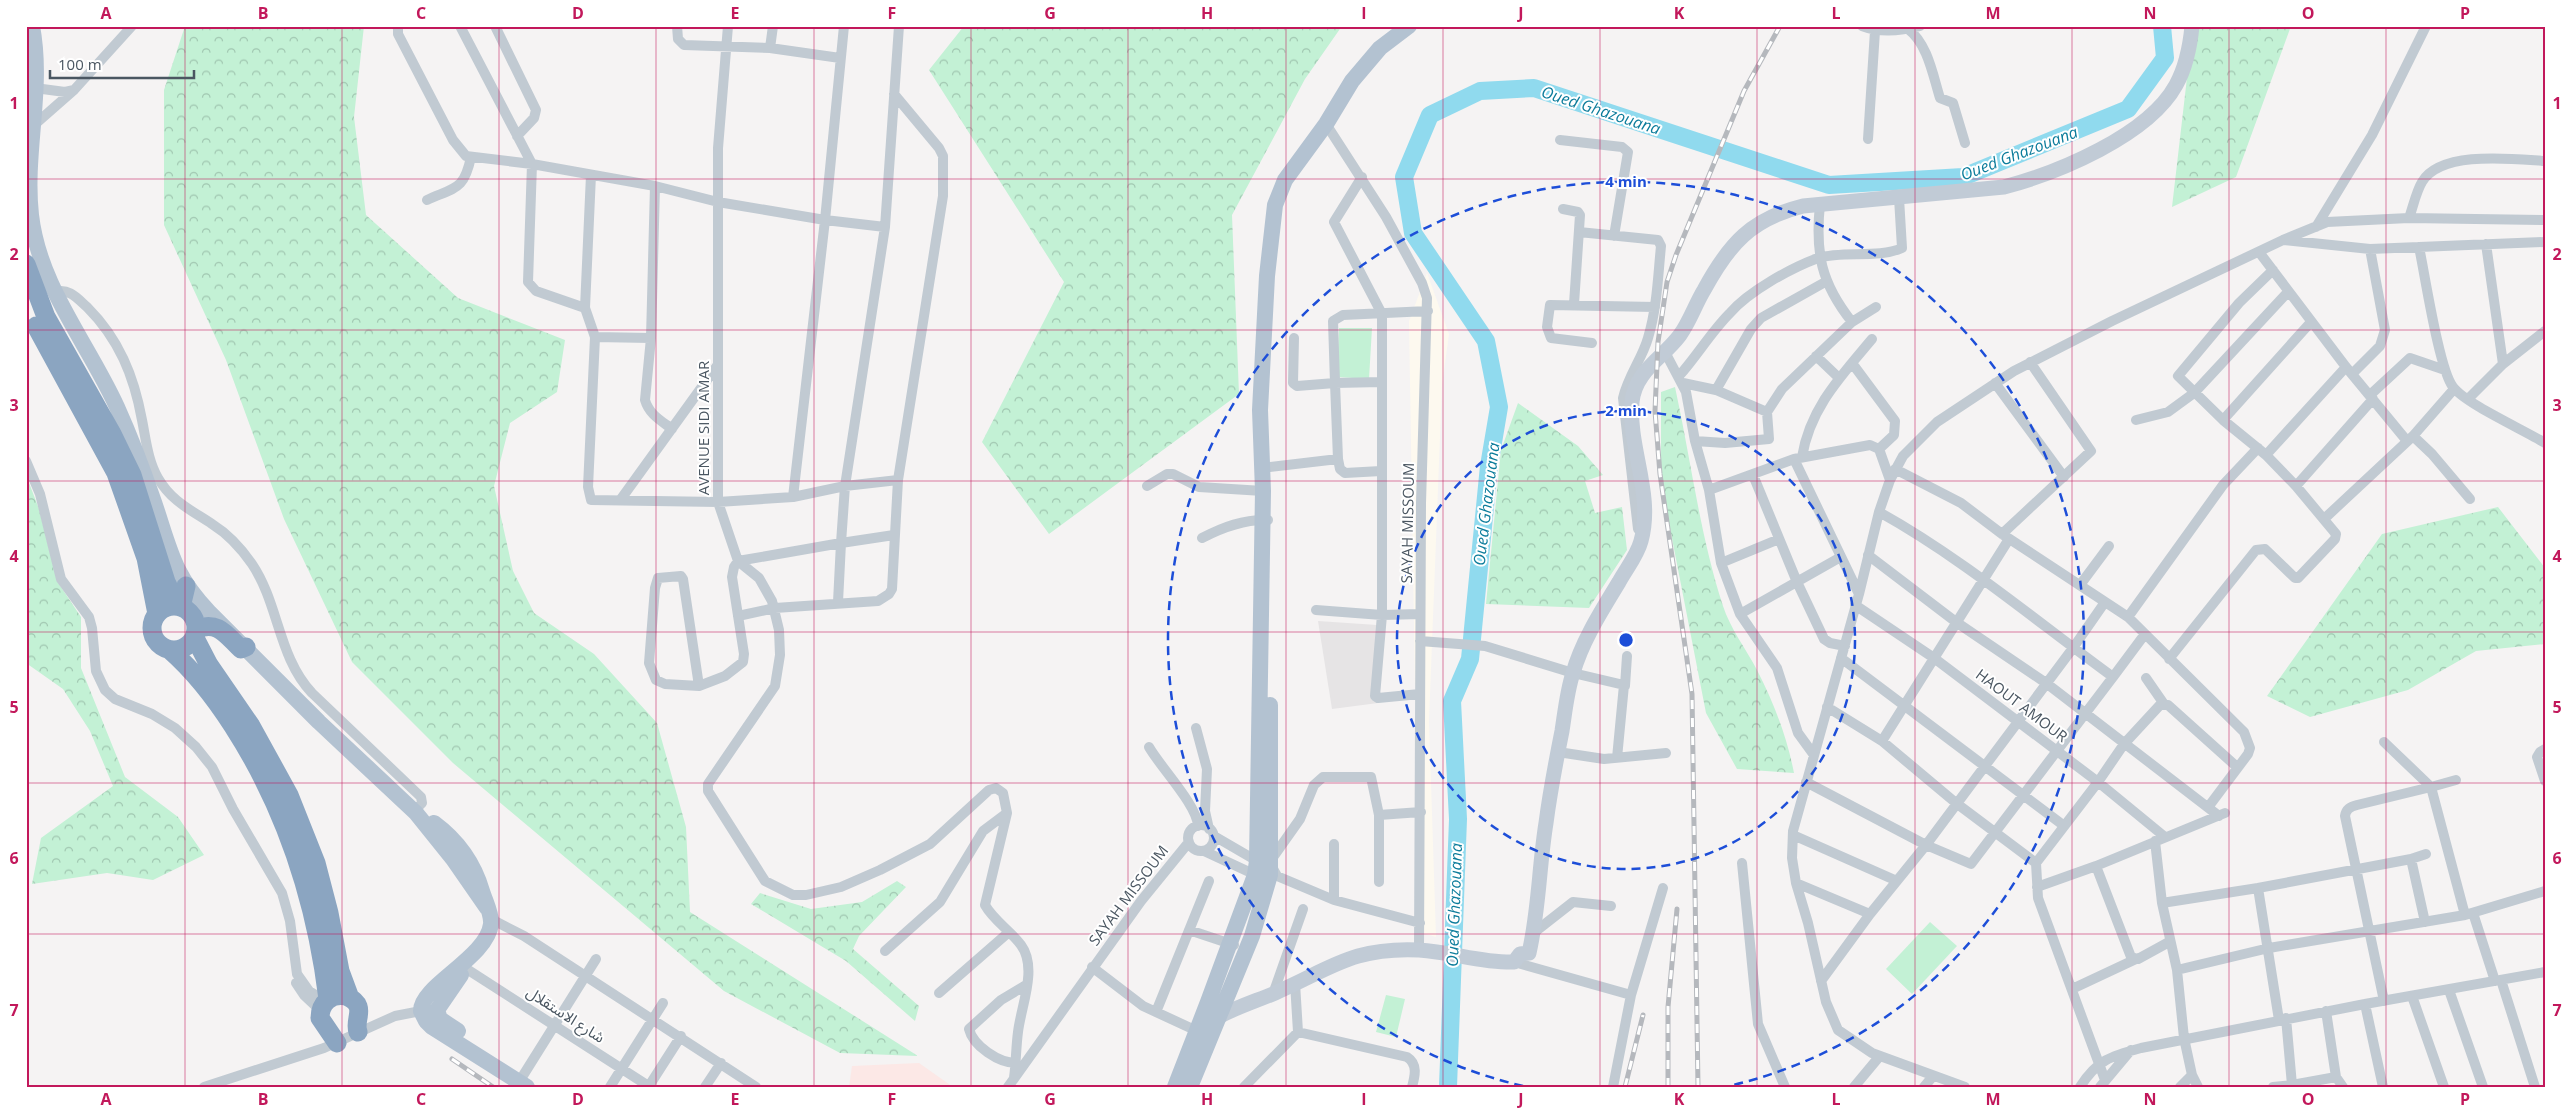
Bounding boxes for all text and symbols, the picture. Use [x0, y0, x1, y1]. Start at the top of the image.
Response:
text: A [100, 2, 112, 24]
text: B [258, 2, 268, 24]
text: C [416, 2, 426, 24]
text: D [572, 2, 584, 24]
text: E [731, 2, 740, 24]
text: F [888, 2, 896, 24]
text: G [1044, 2, 1056, 24]
text: H [1201, 2, 1213, 24]
text: I [1361, 2, 1367, 24]
text: J [1516, 2, 1524, 24]
text: K [1674, 2, 1685, 24]
text: L [1831, 2, 1841, 24]
text: M [1985, 2, 2001, 24]
text: N [2143, 2, 2157, 24]
text: O [2302, 2, 2314, 24]
text: P [2460, 2, 2470, 24]
scale bar [50, 48, 194, 80]
text: 100 m [58, 54, 102, 74]
water label: Oued Ghazouana [1539, 80, 1663, 140]
text: 1 [9, 92, 19, 114]
text: 1 [2552, 92, 2562, 114]
water label: Oued Ghazouana [1957, 121, 2081, 185]
text: 4 min [1605, 171, 1647, 191]
text: 2 [9, 243, 19, 265]
text: 2 [2552, 243, 2562, 265]
street label: AVENUE SIDI AMAR [693, 360, 713, 495]
text: 3 [9, 394, 19, 416]
text: 3 [2552, 394, 2562, 416]
text: 2 min [1605, 400, 1647, 420]
water label: Oued Ghazouana [1468, 441, 1504, 567]
street label: SAYAH MISSOUM [1396, 462, 1418, 584]
text: 4 [9, 545, 19, 567]
text: 4 [2552, 545, 2562, 567]
centre of rings [1617, 631, 1635, 649]
street label: HAOUT AMOUR [1972, 664, 2073, 747]
text: 5 [9, 696, 19, 718]
text: 5 [2552, 696, 2562, 718]
street label: SAYAH MISSOUM [1084, 841, 1172, 949]
water label: Oued Ghazouana [1441, 843, 1467, 967]
text: 6 [9, 847, 19, 869]
text: 6 [2552, 847, 2562, 869]
street label: شارع الاستقلال [521, 981, 609, 1049]
text: 7 [9, 999, 19, 1021]
text: 7 [2552, 999, 2562, 1021]
text: A [100, 1088, 112, 1110]
text: B [258, 1088, 268, 1110]
text: C [416, 1088, 426, 1110]
text: D [572, 1088, 584, 1110]
text: E [731, 1088, 740, 1110]
text: F [888, 1088, 896, 1110]
text: G [1044, 1088, 1056, 1110]
text: H [1201, 1088, 1213, 1110]
text: I [1361, 1088, 1367, 1110]
text: J [1516, 1088, 1524, 1110]
text: K [1674, 1088, 1685, 1110]
text: L [1831, 1088, 1841, 1110]
text: M [1985, 1088, 2001, 1110]
text: N [2143, 1088, 2157, 1110]
text: O [2302, 1088, 2314, 1110]
text: P [2460, 1088, 2470, 1110]

